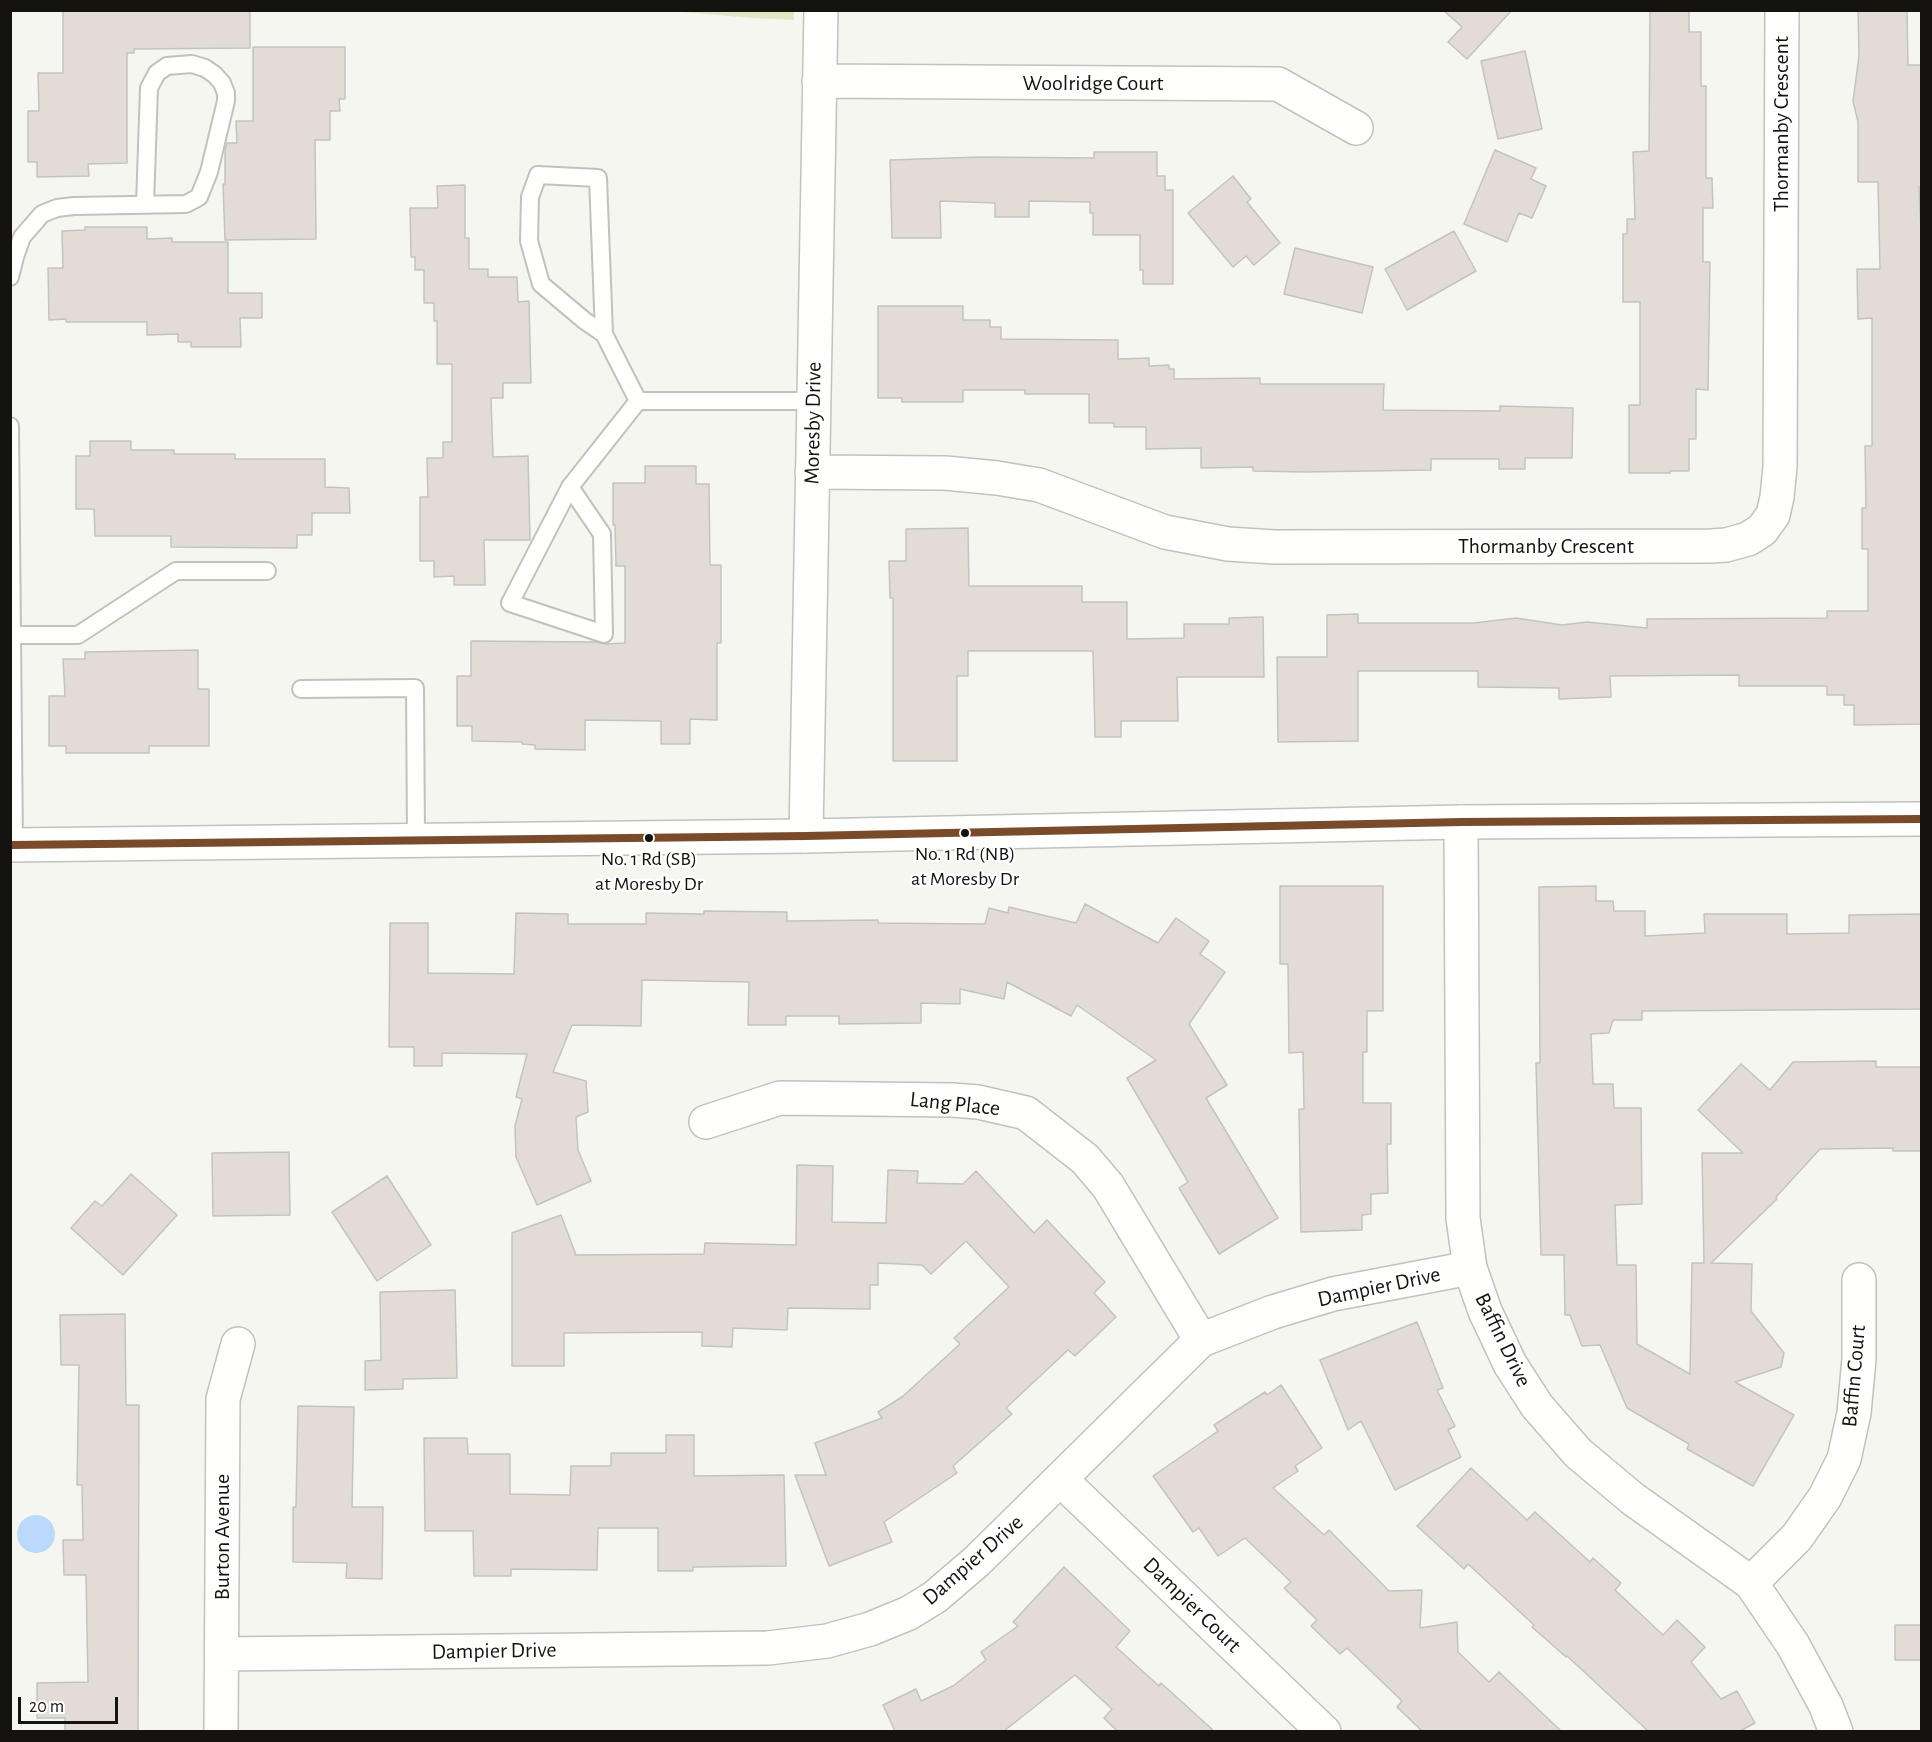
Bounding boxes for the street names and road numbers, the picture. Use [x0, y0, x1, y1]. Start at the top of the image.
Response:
street label: Thormanby Crescent [1768, 36, 1794, 212]
street label: Woolridge Court [1023, 70, 1163, 96]
street label: Moresby Drive [799, 361, 827, 485]
street label: Thormanby Crescent [1458, 533, 1634, 559]
street label: Lang Place [909, 1086, 1001, 1122]
street label: Dampier Drive [1315, 1261, 1443, 1313]
street label: Baffin Drive [1469, 1289, 1537, 1391]
street label: Baffin Court [1836, 1324, 1872, 1428]
street label: Burton Avenue [209, 1474, 235, 1600]
street label: Dampier Drive [917, 1509, 1029, 1611]
street label: Dampier Court [1137, 1552, 1247, 1658]
street label: Dampier Drive [431, 1637, 557, 1665]

